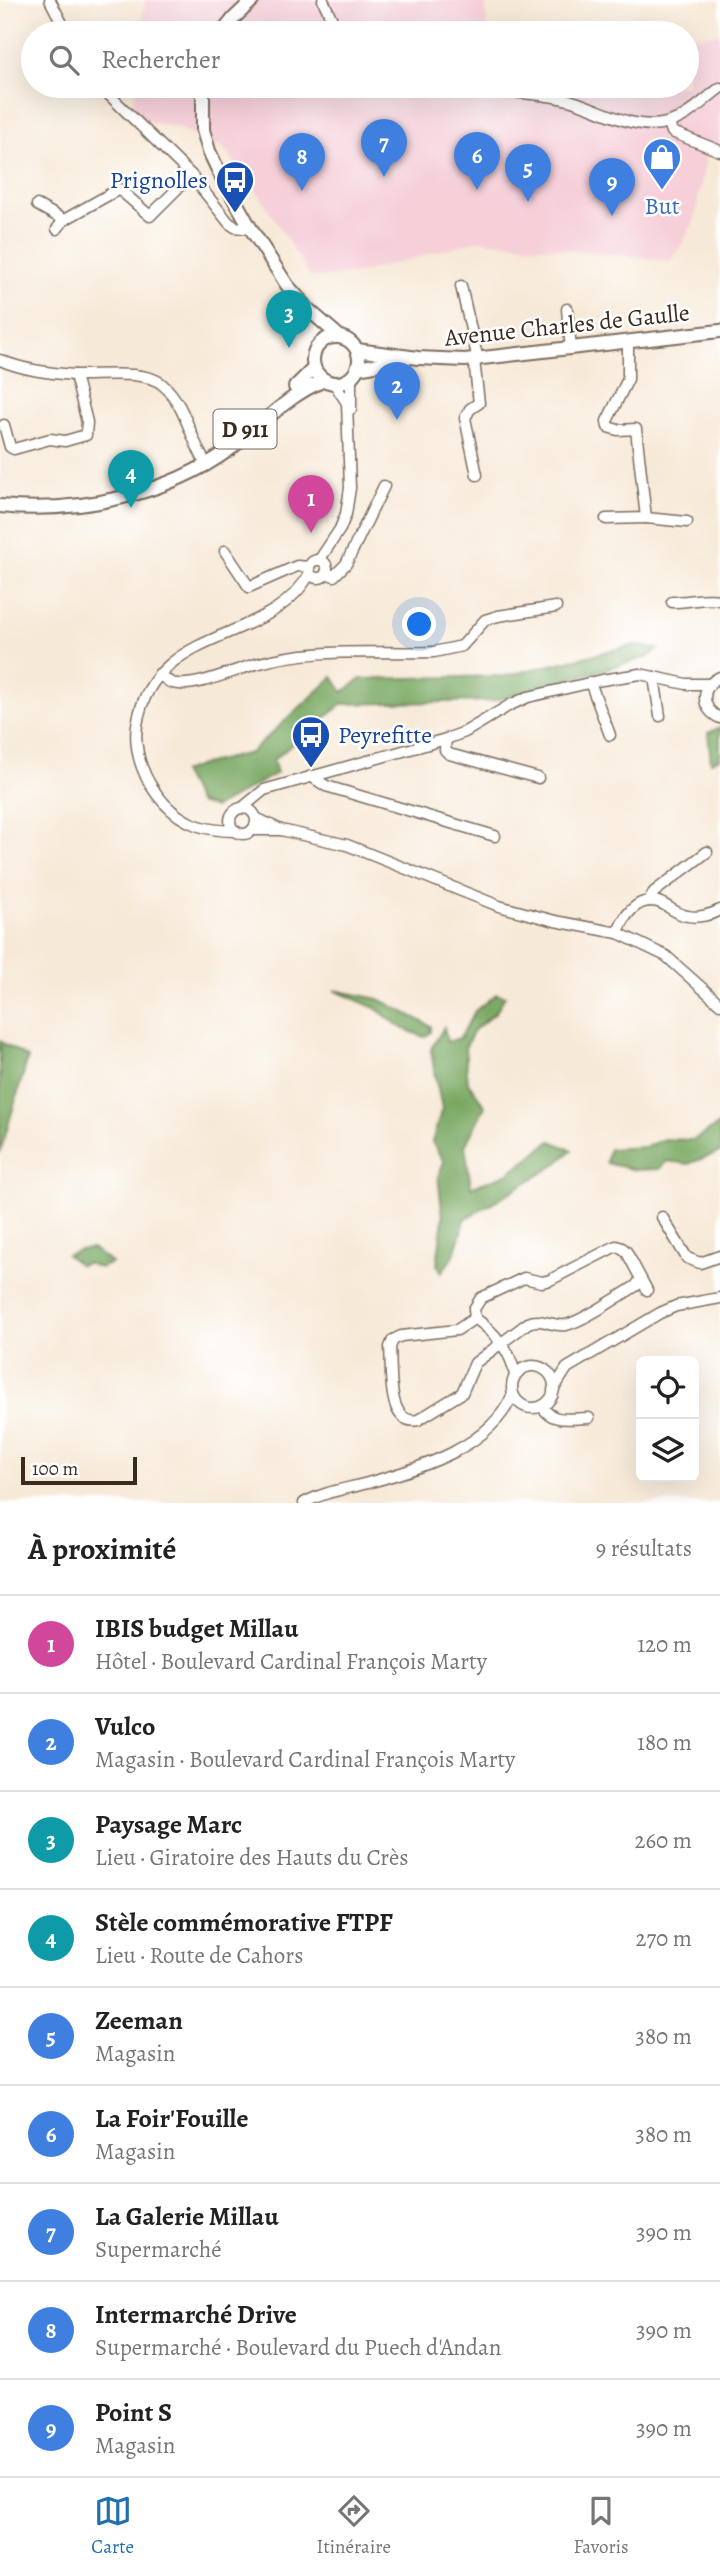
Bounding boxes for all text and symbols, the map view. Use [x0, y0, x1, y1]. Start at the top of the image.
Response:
search box [21, 21, 699, 98]
icon: search [45, 41, 83, 79]
text: Rechercher [101, 42, 221, 77]
pin: 7 [361, 119, 407, 177]
pin: 6 [454, 132, 500, 190]
pin: 8 [279, 133, 325, 191]
shop icon: But [641, 136, 683, 191]
pin: 5 [505, 144, 551, 202]
pin: 9 [589, 158, 635, 216]
bus stop icon: Prignolles [214, 159, 256, 214]
place label: Prignolles [110, 164, 208, 196]
place label: But [644, 190, 680, 222]
pin: 3 [266, 290, 312, 348]
street label: Avenue Charles de Gaulle [442, 296, 691, 354]
pin: 2 [374, 362, 420, 420]
road number: D 911 [214, 410, 276, 448]
pin: 4 [108, 450, 154, 508]
pin: 1 [288, 475, 334, 533]
your location [402, 607, 436, 641]
bus stop icon: Peyrefitte [290, 714, 332, 769]
place label: Peyrefitte [338, 719, 432, 751]
map controls [636, 1356, 699, 1482]
button: locate [636, 1356, 699, 1419]
button: layers [636, 1419, 699, 1482]
scale bar [21, 1454, 136, 1486]
text: 100 m [32, 1456, 78, 1482]
text: À proximité [28, 1529, 176, 1569]
text: 9 résultats [596, 1533, 692, 1564]
text: IBIS budget Millau [95, 1611, 298, 1646]
text: 1 [47, 1629, 55, 1660]
text: 120 m [637, 1629, 692, 1660]
text: Hôtel · Boulevard Cardinal François Marty [95, 1646, 487, 1677]
text: Vulco [95, 1709, 155, 1744]
text: 2 [45, 1727, 57, 1758]
text: 180 m [637, 1727, 692, 1758]
text: Magasin · Boulevard Cardinal François Marty [95, 1744, 515, 1775]
text: Paysage Marc [95, 1807, 242, 1842]
text: 3 [46, 1825, 56, 1856]
text: 260 m [634, 1825, 692, 1856]
text: Lieu · Giratoire des Hauts du Crès [95, 1842, 409, 1873]
text: Stèle commémorative FTPF [95, 1905, 393, 1940]
text: 4 [46, 1923, 56, 1954]
text: 270 m [635, 1923, 692, 1954]
text: Lieu · Route de Cahors [95, 1940, 303, 1971]
text: Zeeman [95, 2003, 183, 2038]
text: 5 [46, 2021, 56, 2052]
text: 380 m [635, 2021, 692, 2052]
text: Magasin [95, 2038, 175, 2069]
text: La Foir'Fouille [95, 2101, 248, 2136]
text: 6 [46, 2119, 56, 2150]
text: 380 m [635, 2119, 692, 2150]
text: Magasin [95, 2136, 175, 2167]
text: La Galerie Millau [95, 2199, 279, 2234]
text: 7 [46, 2217, 56, 2248]
text: 390 m [636, 2217, 692, 2248]
text: Supermarché [95, 2234, 222, 2265]
text: Intermarché Drive [95, 2297, 297, 2332]
text: 8 [45, 2315, 57, 2346]
text: 390 m [636, 2315, 692, 2346]
text: Supermarché · Boulevard du Puech d'Andan [95, 2332, 501, 2363]
text: Point S [95, 2395, 172, 2430]
text: 9 [46, 2413, 56, 2444]
text: 390 m [636, 2413, 692, 2444]
text: Magasin [95, 2430, 175, 2461]
tab: Carte [91, 2492, 134, 2560]
tab: Itinéraire [317, 2492, 391, 2560]
tab: Favoris [573, 2492, 629, 2560]

